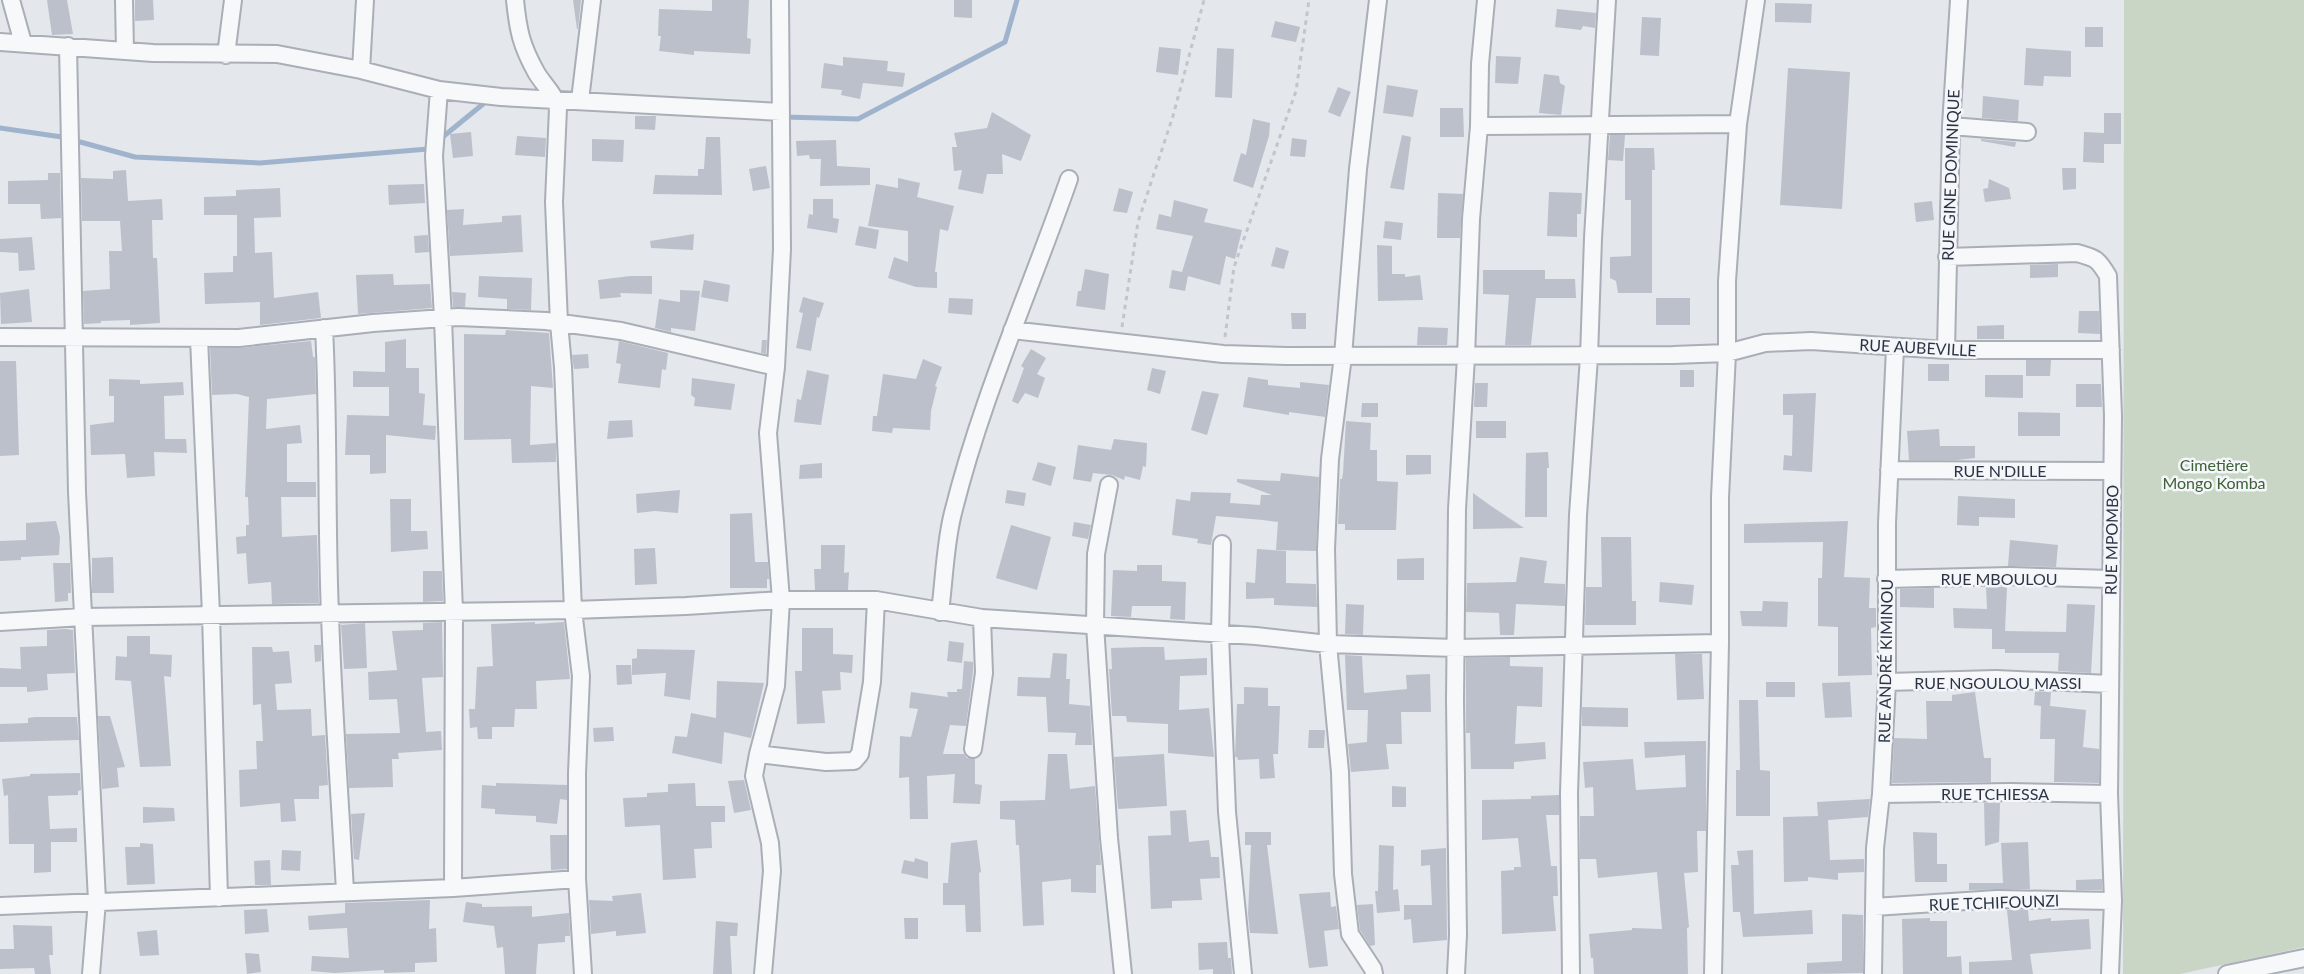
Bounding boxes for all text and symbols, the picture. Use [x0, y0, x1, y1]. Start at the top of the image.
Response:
street label: RUE GINE DOMINIQUE [1938, 89, 1962, 261]
street label: RUE AUBEVILLE [1859, 334, 1977, 360]
park label: Cimetière Mongo Komba [2162, 455, 2266, 492]
street label: RUE N'DILLE [1954, 461, 2046, 480]
street label: RUE MPOMBO [2101, 484, 2121, 595]
street label: RUE MBOULOU [1940, 569, 2058, 588]
street label: RUE ANDRÉ KIMINOU [1874, 579, 1896, 743]
street label: RUE NGOULOU MASSI [1914, 673, 2082, 692]
street label: RUE TCHIESSA [1941, 784, 2049, 803]
street label: RUE TCHIFOUNZI [1928, 890, 2060, 914]

